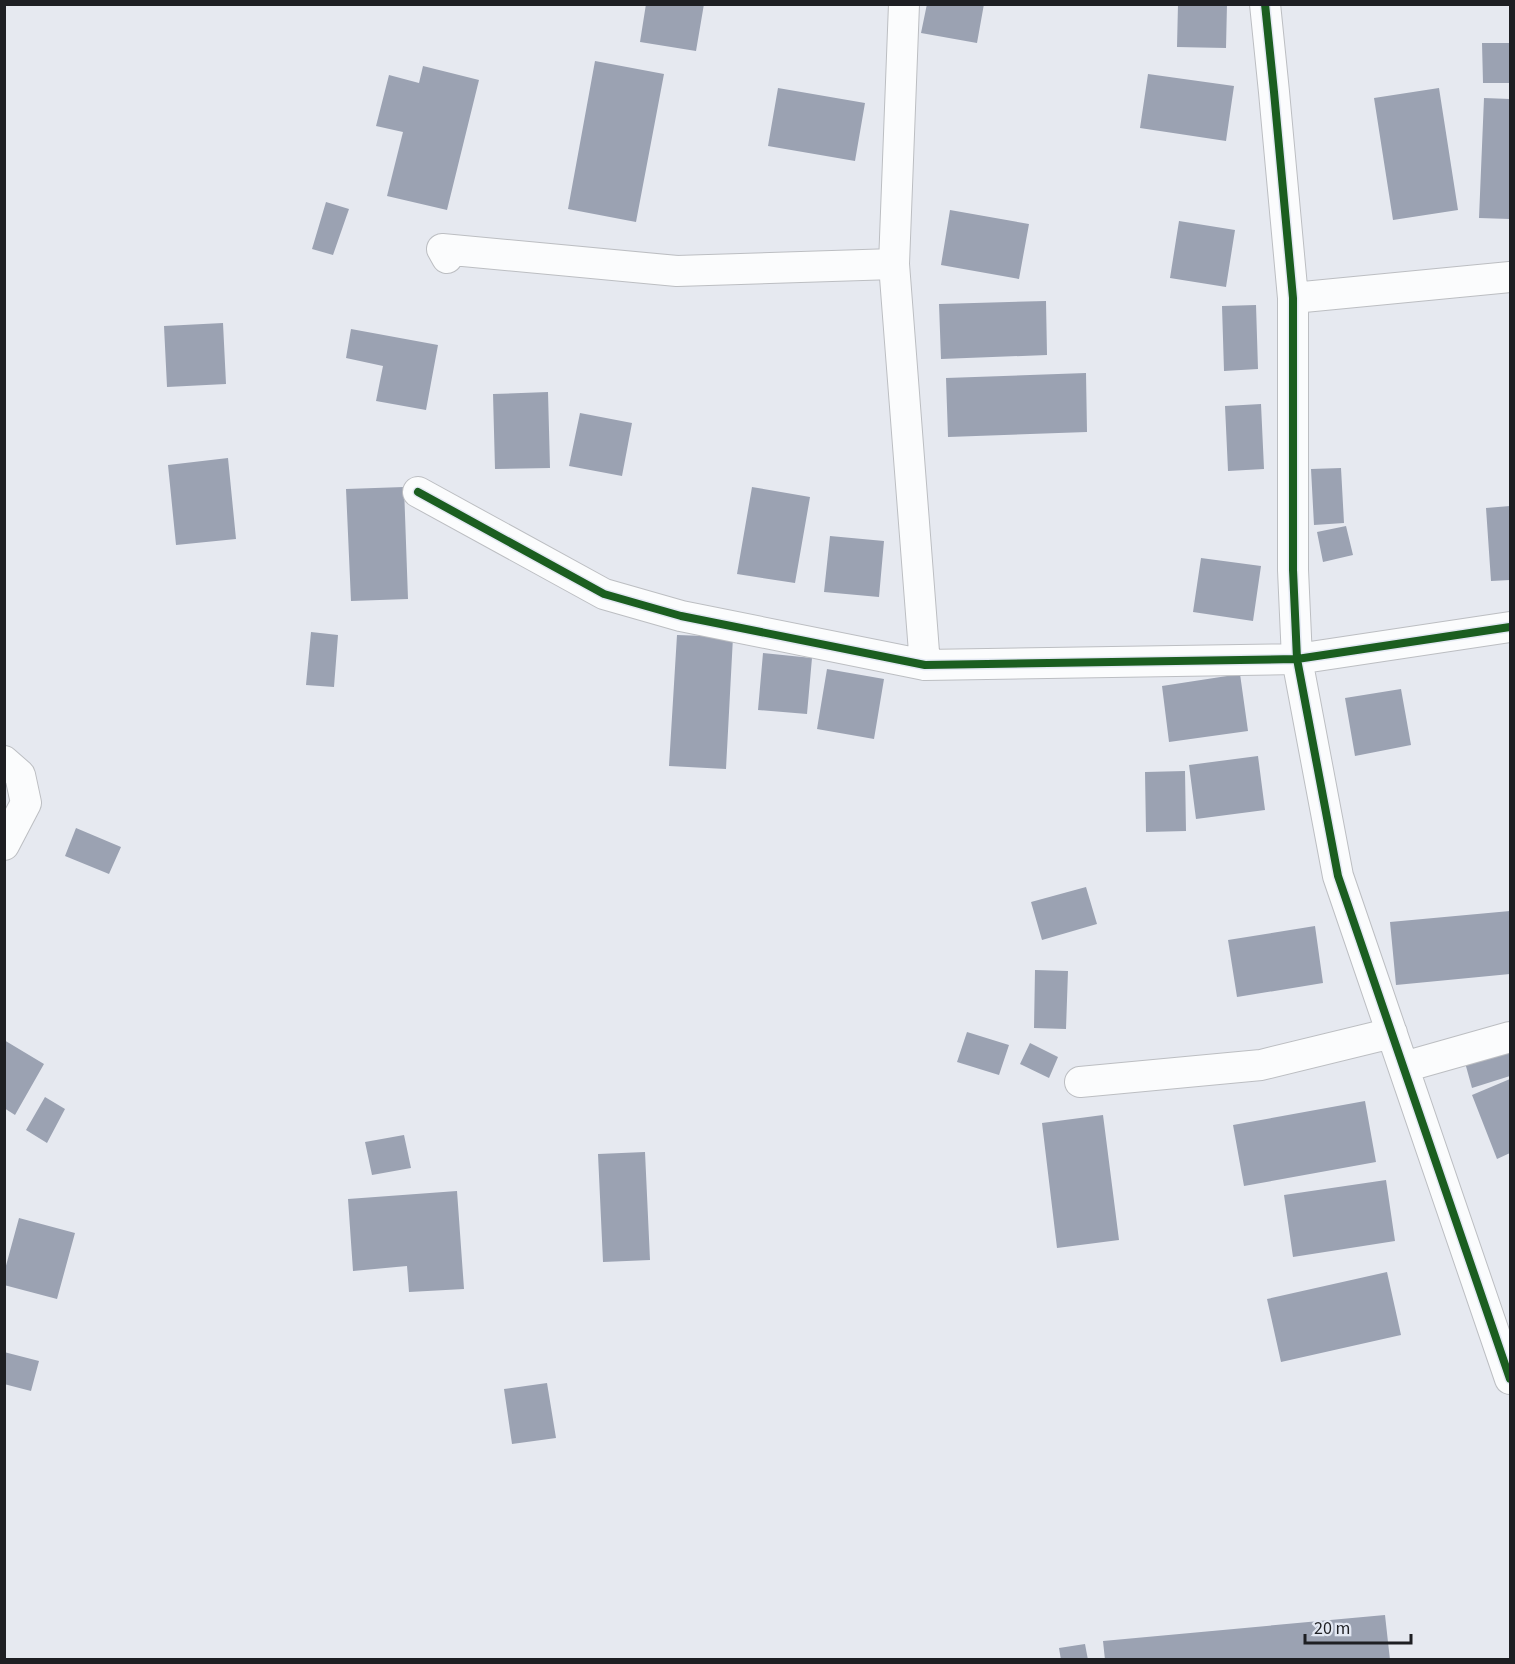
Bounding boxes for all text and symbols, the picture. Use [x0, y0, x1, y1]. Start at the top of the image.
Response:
scale bar [1305, 1607, 1412, 1645]
text: 20 m [1314, 1616, 1350, 1641]

